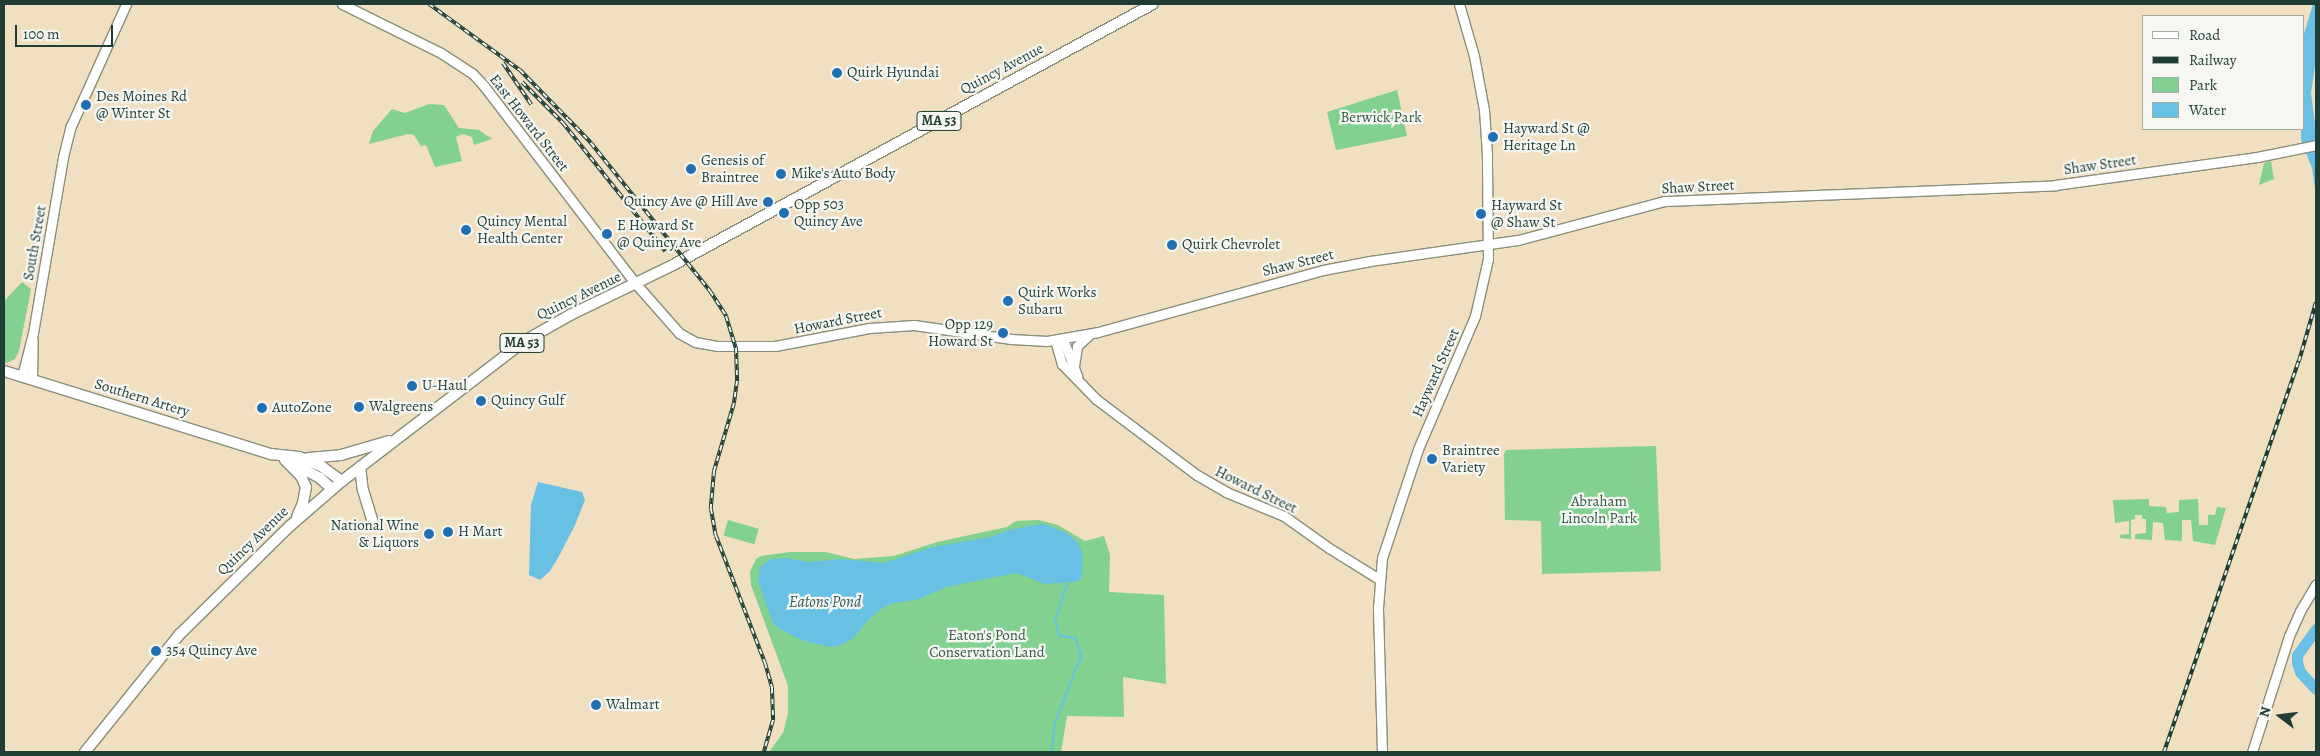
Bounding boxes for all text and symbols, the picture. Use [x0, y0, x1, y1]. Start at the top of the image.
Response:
scale bar [18, 15, 115, 47]
legend [2142, 15, 2305, 130]
text: 100 m [23, 24, 60, 44]
text: Road [2189, 25, 2220, 45]
street label: Quincy Avenue [957, 40, 1047, 98]
text: Railway [2189, 50, 2236, 70]
place label: Quirk Hyundai [847, 64, 939, 82]
marker: Quirk Hyundai [831, 67, 843, 79]
street label: East Howard Street [485, 71, 573, 175]
text: Park [2189, 75, 2217, 95]
place label: Des Moines Rd @ Winter St [96, 87, 187, 122]
marker: Des Moines Rd @ Winter St [80, 99, 92, 111]
text: Water [2189, 100, 2226, 120]
park label: Berwick Park [1340, 109, 1422, 127]
road number: MA 53 [916, 110, 962, 132]
place label: Hayward St @ Heritage Ln [1503, 119, 1590, 154]
marker: Hayward St @ Heritage Ln [1487, 131, 1499, 143]
place label: Genesis of Braintree [701, 151, 764, 186]
street label: Shaw Street [2063, 151, 2137, 179]
marker: Genesis of Braintree [685, 163, 697, 175]
place label: Mike's Auto Body [791, 165, 896, 183]
marker: Mike's Auto Body [775, 168, 787, 180]
street label: Shaw Street [1661, 176, 1735, 198]
place label: Quincy Ave @ Hill Ave [624, 193, 758, 211]
place label: Opp 503 Quincy Ave [794, 195, 863, 230]
marker: Quincy Ave @ Hill Ave [762, 196, 774, 208]
place label: Hayward St @ Shaw St [1491, 196, 1562, 231]
street label: South Street [20, 204, 50, 282]
marker: Opp 503 Quincy Ave [778, 207, 790, 219]
marker: Hayward St @ Shaw St [1475, 208, 1487, 220]
place label: Quincy Mental Health Center [477, 212, 567, 247]
place label: E Howard St @ Quincy Ave [617, 216, 701, 251]
marker: Quincy Mental Health Center [459, 223, 473, 237]
marker: E Howard St @ Quincy Ave [601, 228, 613, 240]
place label: Quirk Chevrolet [1182, 236, 1280, 254]
marker: Quirk Chevrolet [1166, 239, 1178, 251]
street label: Shaw Street [1260, 245, 1336, 281]
street label: Quincy Avenue [534, 268, 624, 324]
place label: Quirk Works Subaru [1018, 283, 1097, 318]
marker: Quirk Works Subaru [1002, 295, 1014, 307]
street label: Howard Street [793, 304, 883, 338]
place label: Opp 129 Howard St [928, 315, 993, 350]
street label: Hayward Street [1408, 326, 1464, 420]
marker: Opp 129 Howard St [997, 327, 1009, 339]
road number: MA 53 [500, 332, 544, 354]
street label: Southern Artery [92, 375, 192, 421]
place label: U-Haul [422, 377, 467, 395]
marker: U-Haul [406, 380, 418, 392]
place label: Quincy Gulf [491, 392, 564, 410]
marker: Quincy Gulf [475, 395, 487, 407]
place label: Walgreens [369, 398, 433, 416]
place label: AutoZone [272, 399, 332, 417]
marker: Walgreens [353, 401, 365, 413]
marker: AutoZone [256, 402, 268, 414]
place label: Braintree Variety [1442, 441, 1500, 476]
marker: Braintree Variety [1426, 453, 1438, 465]
street label: Howard Street [1212, 462, 1300, 518]
park label: Abraham Lincoln Park [1561, 492, 1637, 527]
street label: Quincy Avenue [214, 503, 292, 579]
place label: National Wine & Liquors [330, 516, 419, 551]
place label: H Mart [458, 523, 503, 541]
marker: H Mart [442, 526, 454, 538]
marker: National Wine & Liquors [423, 528, 435, 540]
water label: Eatons Pond [789, 592, 861, 612]
park label: Eaton's Pond Conservation Land [929, 626, 1045, 661]
place label: 354 Quincy Ave [166, 642, 257, 660]
marker: 354 Quincy Ave [150, 645, 162, 657]
north arrow [2255, 691, 2305, 741]
place label: Walmart [606, 696, 660, 714]
marker: Walmart [590, 699, 602, 711]
text: N [2255, 705, 2276, 719]

